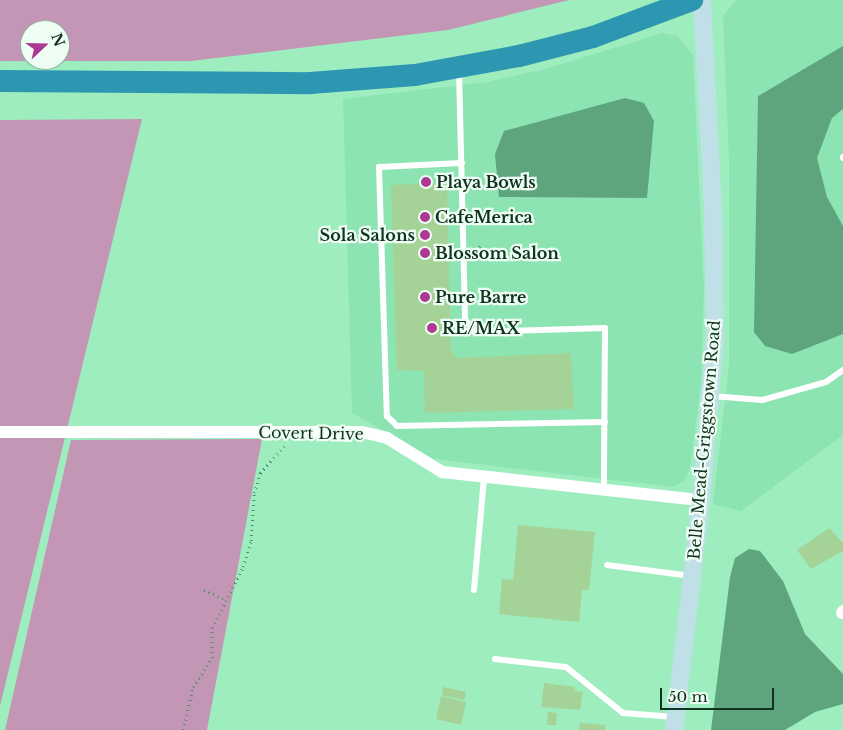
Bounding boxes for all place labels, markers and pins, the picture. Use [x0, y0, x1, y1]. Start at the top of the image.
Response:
place label: Playa Bowls [436, 172, 536, 192]
marker: Playa Bowls [420, 176, 432, 188]
place label: CafeMerica [435, 207, 533, 227]
marker: CafeMerica [419, 211, 431, 223]
place label: Sola Salons [320, 225, 415, 245]
marker: Sola Salons [419, 229, 431, 241]
place label: Blossom Salon [435, 243, 559, 263]
marker: Blossom Salon [419, 247, 431, 259]
place label: Pure Barre [435, 287, 526, 307]
marker: Pure Barre [419, 291, 431, 303]
place label: RE/MAX [442, 318, 520, 338]
marker: RE/MAX [426, 322, 438, 334]

